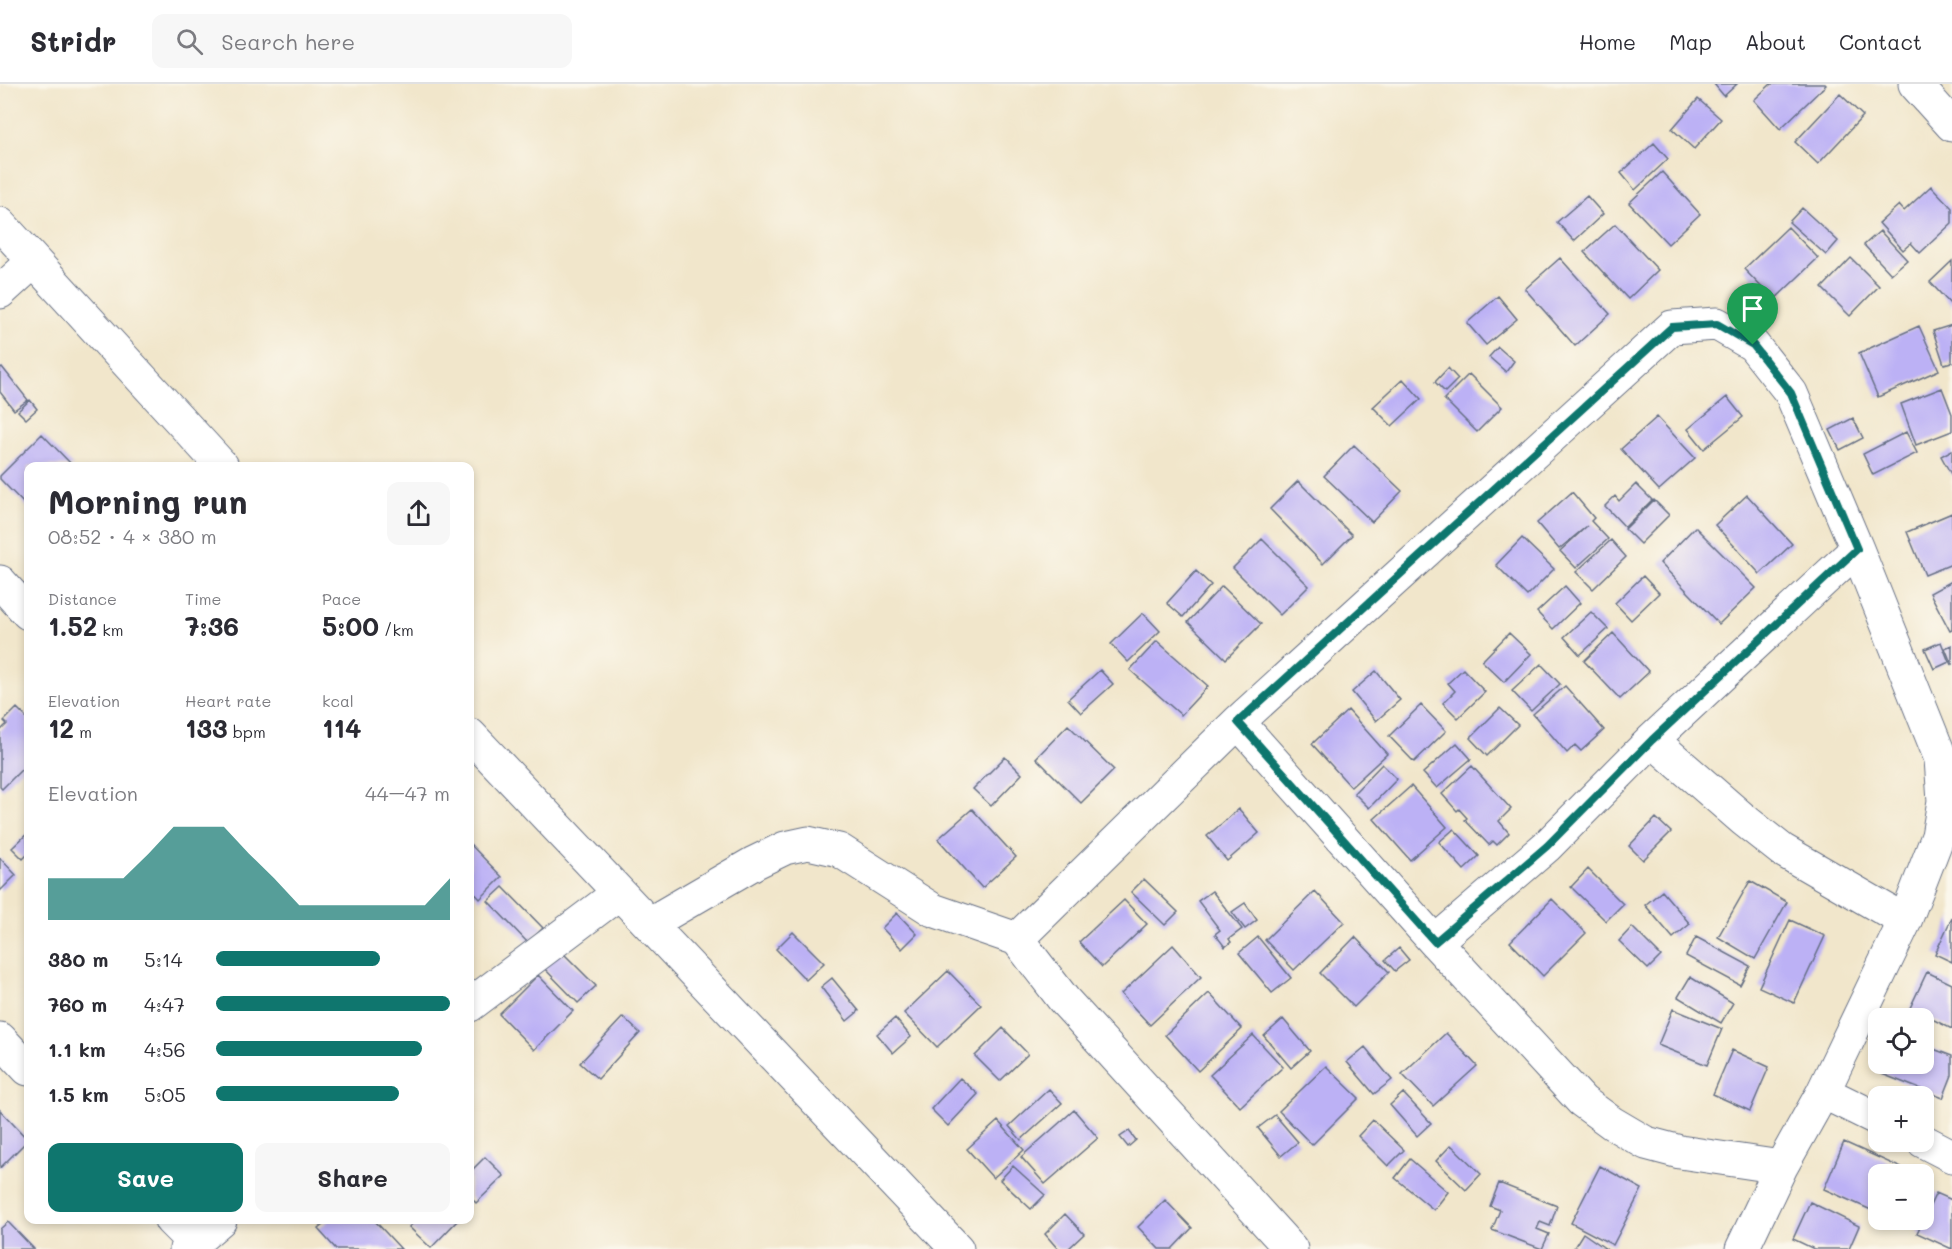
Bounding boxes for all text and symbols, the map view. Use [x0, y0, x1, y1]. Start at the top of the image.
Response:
search box [152, 14, 572, 68]
text: Stridr [30, 23, 116, 59]
icon: search [173, 25, 206, 58]
text: Search here [221, 27, 355, 56]
text: Home [1579, 28, 1636, 55]
text: Map [1669, 28, 1712, 55]
text: About [1745, 28, 1806, 55]
text: Contact [1839, 28, 1922, 55]
pin [1727, 283, 1778, 345]
icon: arrive [1736, 292, 1769, 325]
text: Morning run [48, 479, 248, 522]
button: share [387, 482, 450, 545]
text: 08:52 · 4 × 380 m [48, 523, 217, 549]
text: Distance [48, 588, 117, 609]
text: Time [185, 588, 221, 609]
text: Pace [322, 588, 361, 609]
text: 1.52 [48, 609, 97, 643]
text: 7:36 [185, 609, 239, 643]
text: 5:00 [322, 609, 379, 643]
text: km [97, 619, 124, 640]
text: /km [379, 619, 414, 640]
text: Elevation [48, 690, 120, 711]
text: Heart rate [185, 690, 271, 711]
text: kcal [322, 690, 354, 711]
text: 12 [48, 711, 74, 745]
text: 133 [185, 711, 228, 745]
text: 114 [322, 711, 362, 745]
text: m [74, 721, 92, 742]
text: bpm [228, 721, 266, 742]
text: Elevation [48, 780, 138, 806]
text: 44–47 m [365, 780, 450, 806]
text: 380 m [48, 946, 108, 972]
text: 5:14 [144, 946, 183, 972]
text: 760 m [48, 991, 107, 1017]
text: 4:47 [144, 991, 185, 1017]
map controls [1868, 1008, 1934, 1230]
button: locate [1868, 1008, 1934, 1074]
text: 1.1 km [48, 1036, 106, 1062]
text: 4:56 [144, 1036, 186, 1062]
text: 1.5 km [48, 1081, 109, 1107]
text: 5:05 [144, 1081, 186, 1107]
button: + [1868, 1086, 1934, 1152]
button: Save [48, 1143, 243, 1212]
button: Share [255, 1143, 450, 1212]
button: − [1868, 1164, 1934, 1230]

